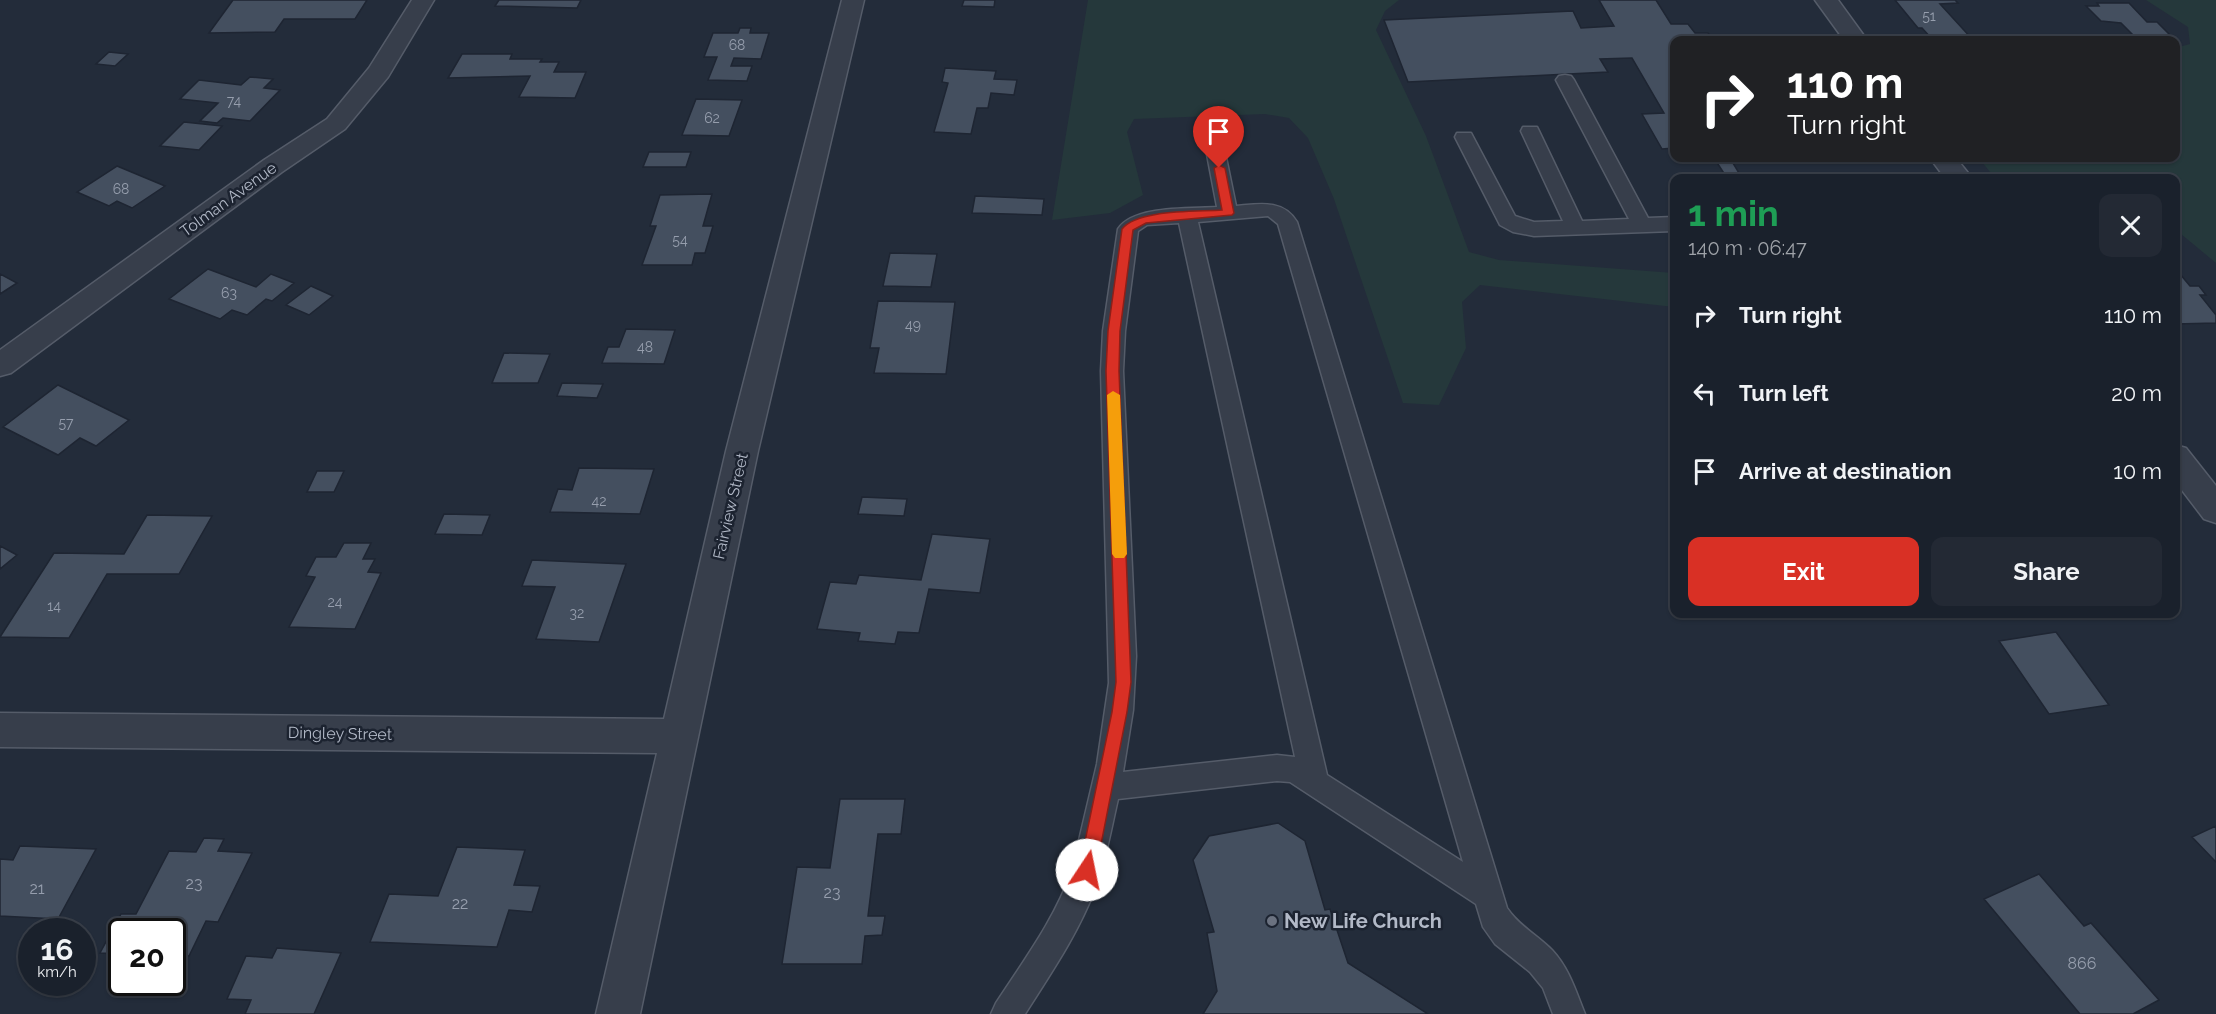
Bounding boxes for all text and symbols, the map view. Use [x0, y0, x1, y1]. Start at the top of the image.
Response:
house number: 51 [1922, 8, 1936, 24]
house number: 68 [729, 37, 745, 53]
text: 110 m [1787, 59, 1903, 108]
icon: right [1688, 60, 1766, 138]
house number: 74 [227, 93, 242, 109]
pin [1193, 106, 1244, 168]
text: Turn right [1787, 109, 1906, 140]
house number: 62 [704, 110, 720, 126]
icon: arrive [1202, 115, 1235, 148]
street label: Tolman Avenue [176, 158, 280, 241]
house number: 68 [113, 181, 129, 197]
text: 1 min [1688, 192, 1779, 234]
button: close [2099, 194, 2162, 257]
house number: 54 [672, 232, 688, 248]
text: 140 m · 06:47 [1688, 236, 1807, 260]
house number: 63 [221, 285, 237, 301]
icon: right [1688, 299, 1721, 332]
text: Turn right [1739, 302, 1842, 328]
text: 110 m [2104, 302, 2162, 328]
house number: 49 [905, 317, 921, 333]
house number: 48 [637, 339, 653, 355]
icon: left [1688, 377, 1721, 410]
text: Turn left [1739, 380, 1829, 406]
text: 20 m [2111, 380, 2162, 406]
house number: 57 [58, 415, 74, 431]
street label: Fairview Street [709, 451, 752, 561]
icon: arrive [1688, 455, 1721, 488]
text: Arrive at destination [1739, 458, 1952, 484]
text: 10 m [2113, 458, 2162, 484]
house number: 42 [592, 493, 606, 509]
button: Exit [1688, 537, 1919, 606]
button: Share [1931, 537, 2162, 606]
house number: 24 [328, 594, 343, 610]
house number: 14 [47, 598, 61, 614]
house number: 32 [570, 605, 584, 621]
street label: Dingley Street [288, 723, 393, 744]
position arrow [1055, 838, 1119, 902]
house number: 23 [186, 874, 202, 893]
house number: 21 [29, 879, 45, 898]
house number: 23 [824, 883, 840, 902]
house number: 22 [452, 894, 468, 913]
place label: New Life Church [1284, 909, 1442, 933]
marker: New Life Church [1265, 914, 1279, 928]
speed limit sign: 20 [108, 918, 186, 996]
text: 16 [40, 932, 74, 967]
house number: 866 [2068, 954, 2096, 973]
text: km/h [37, 963, 77, 981]

